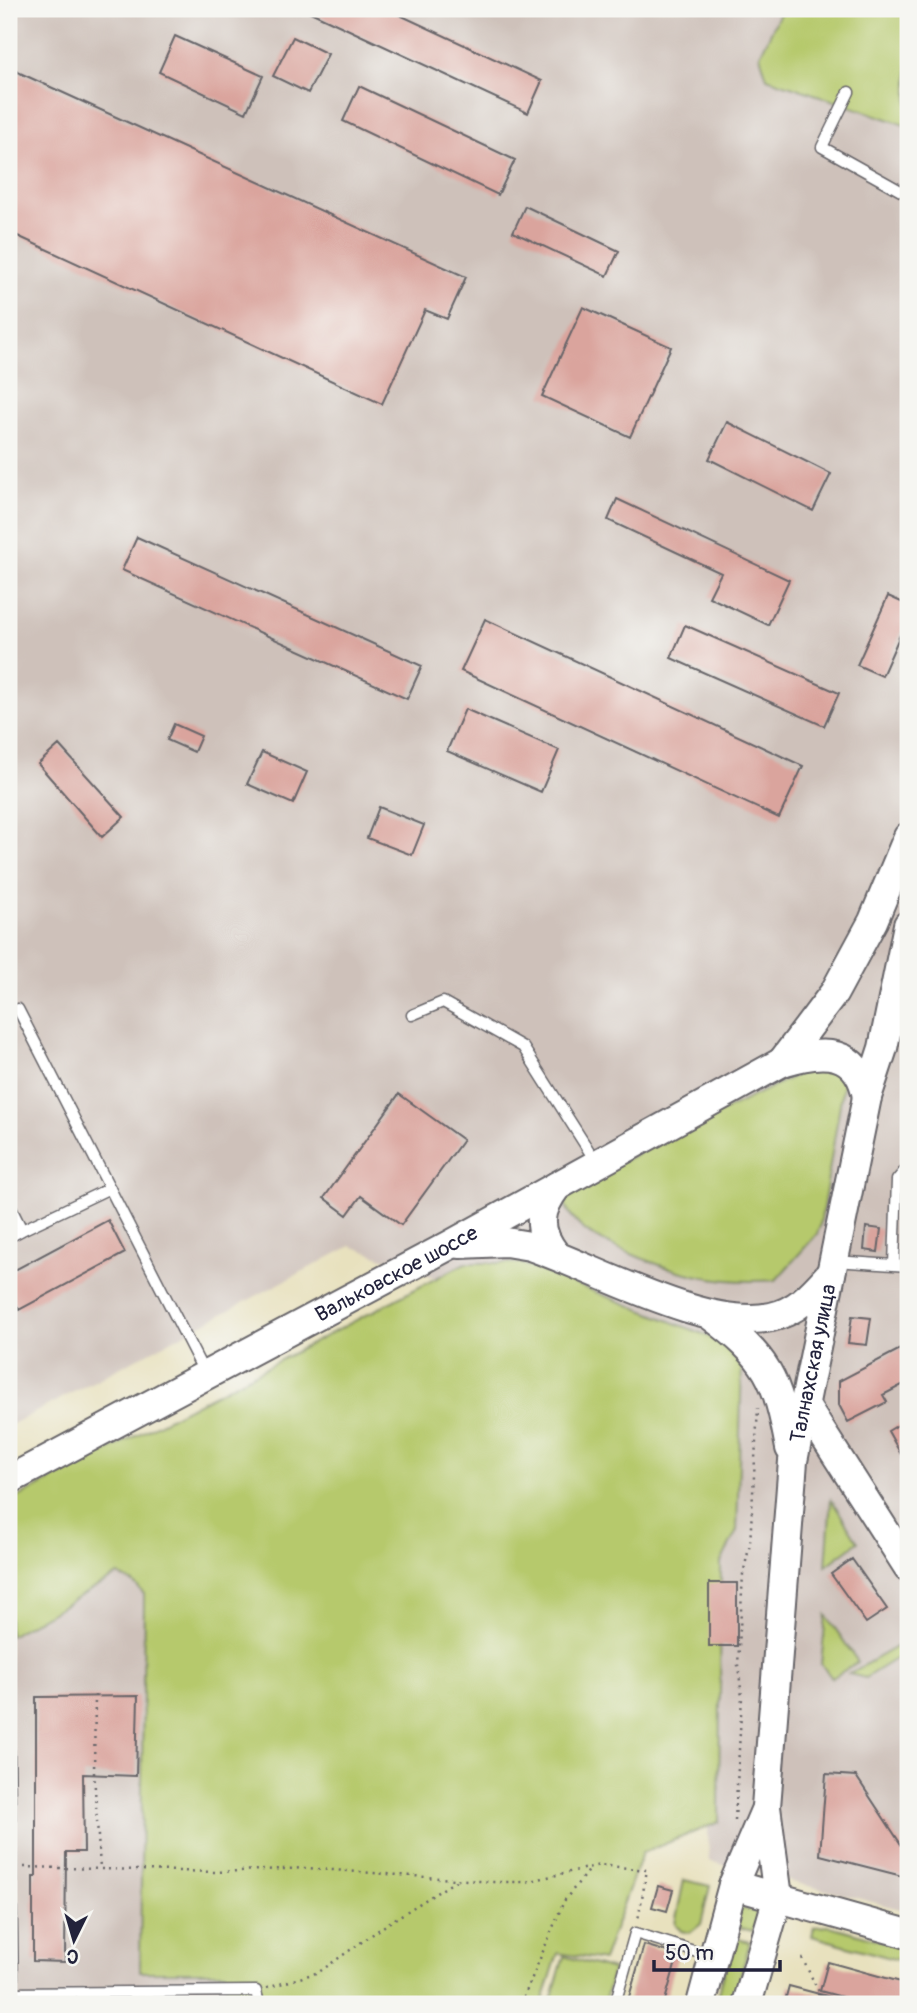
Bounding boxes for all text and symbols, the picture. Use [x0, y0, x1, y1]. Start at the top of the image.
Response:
street label: Вальковское шоссе [311, 1219, 483, 1328]
street label: Талнахская улица [784, 1282, 843, 1445]
north arrow [38, 1904, 108, 1974]
scale bar [654, 1929, 780, 1973]
text: 50 m [665, 1940, 714, 1967]
text: С [65, 1943, 79, 1968]

